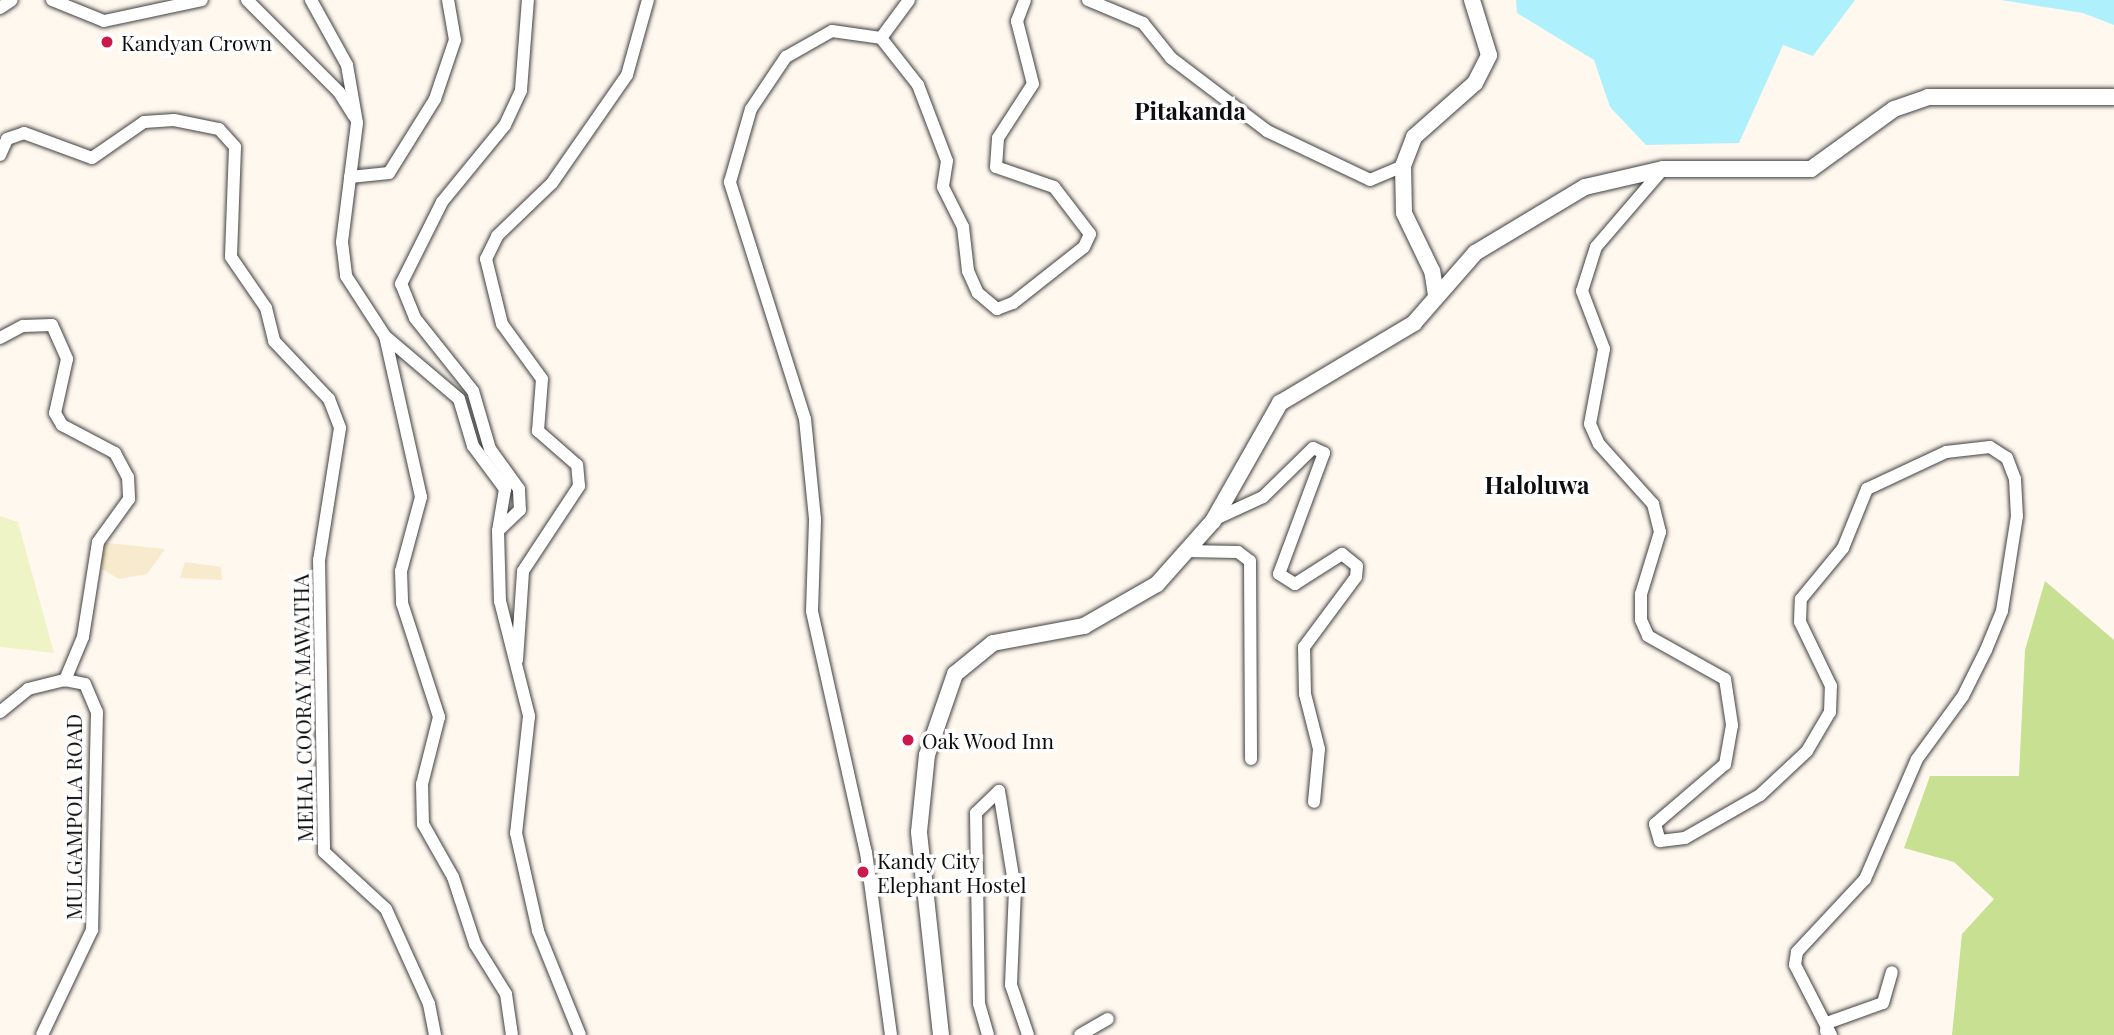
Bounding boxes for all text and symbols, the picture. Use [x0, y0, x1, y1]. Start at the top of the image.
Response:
place label: Kandyan Crown [121, 29, 272, 55]
marker: Kandyan Crown [99, 34, 115, 50]
district label: Pitakanda [1134, 97, 1246, 125]
district label: Haloluwa [1485, 471, 1589, 499]
street label: MEHAL COORAY MAWATHA [287, 573, 317, 843]
street label: MULGAMPOLA ROAD [60, 714, 86, 920]
place label: Oak Wood Inn [922, 727, 1055, 753]
marker: Oak Wood Inn [900, 732, 916, 748]
place label: Kandy City Elephant Hostel [877, 847, 1027, 897]
marker: Kandy City Elephant Hostel [855, 864, 871, 880]

